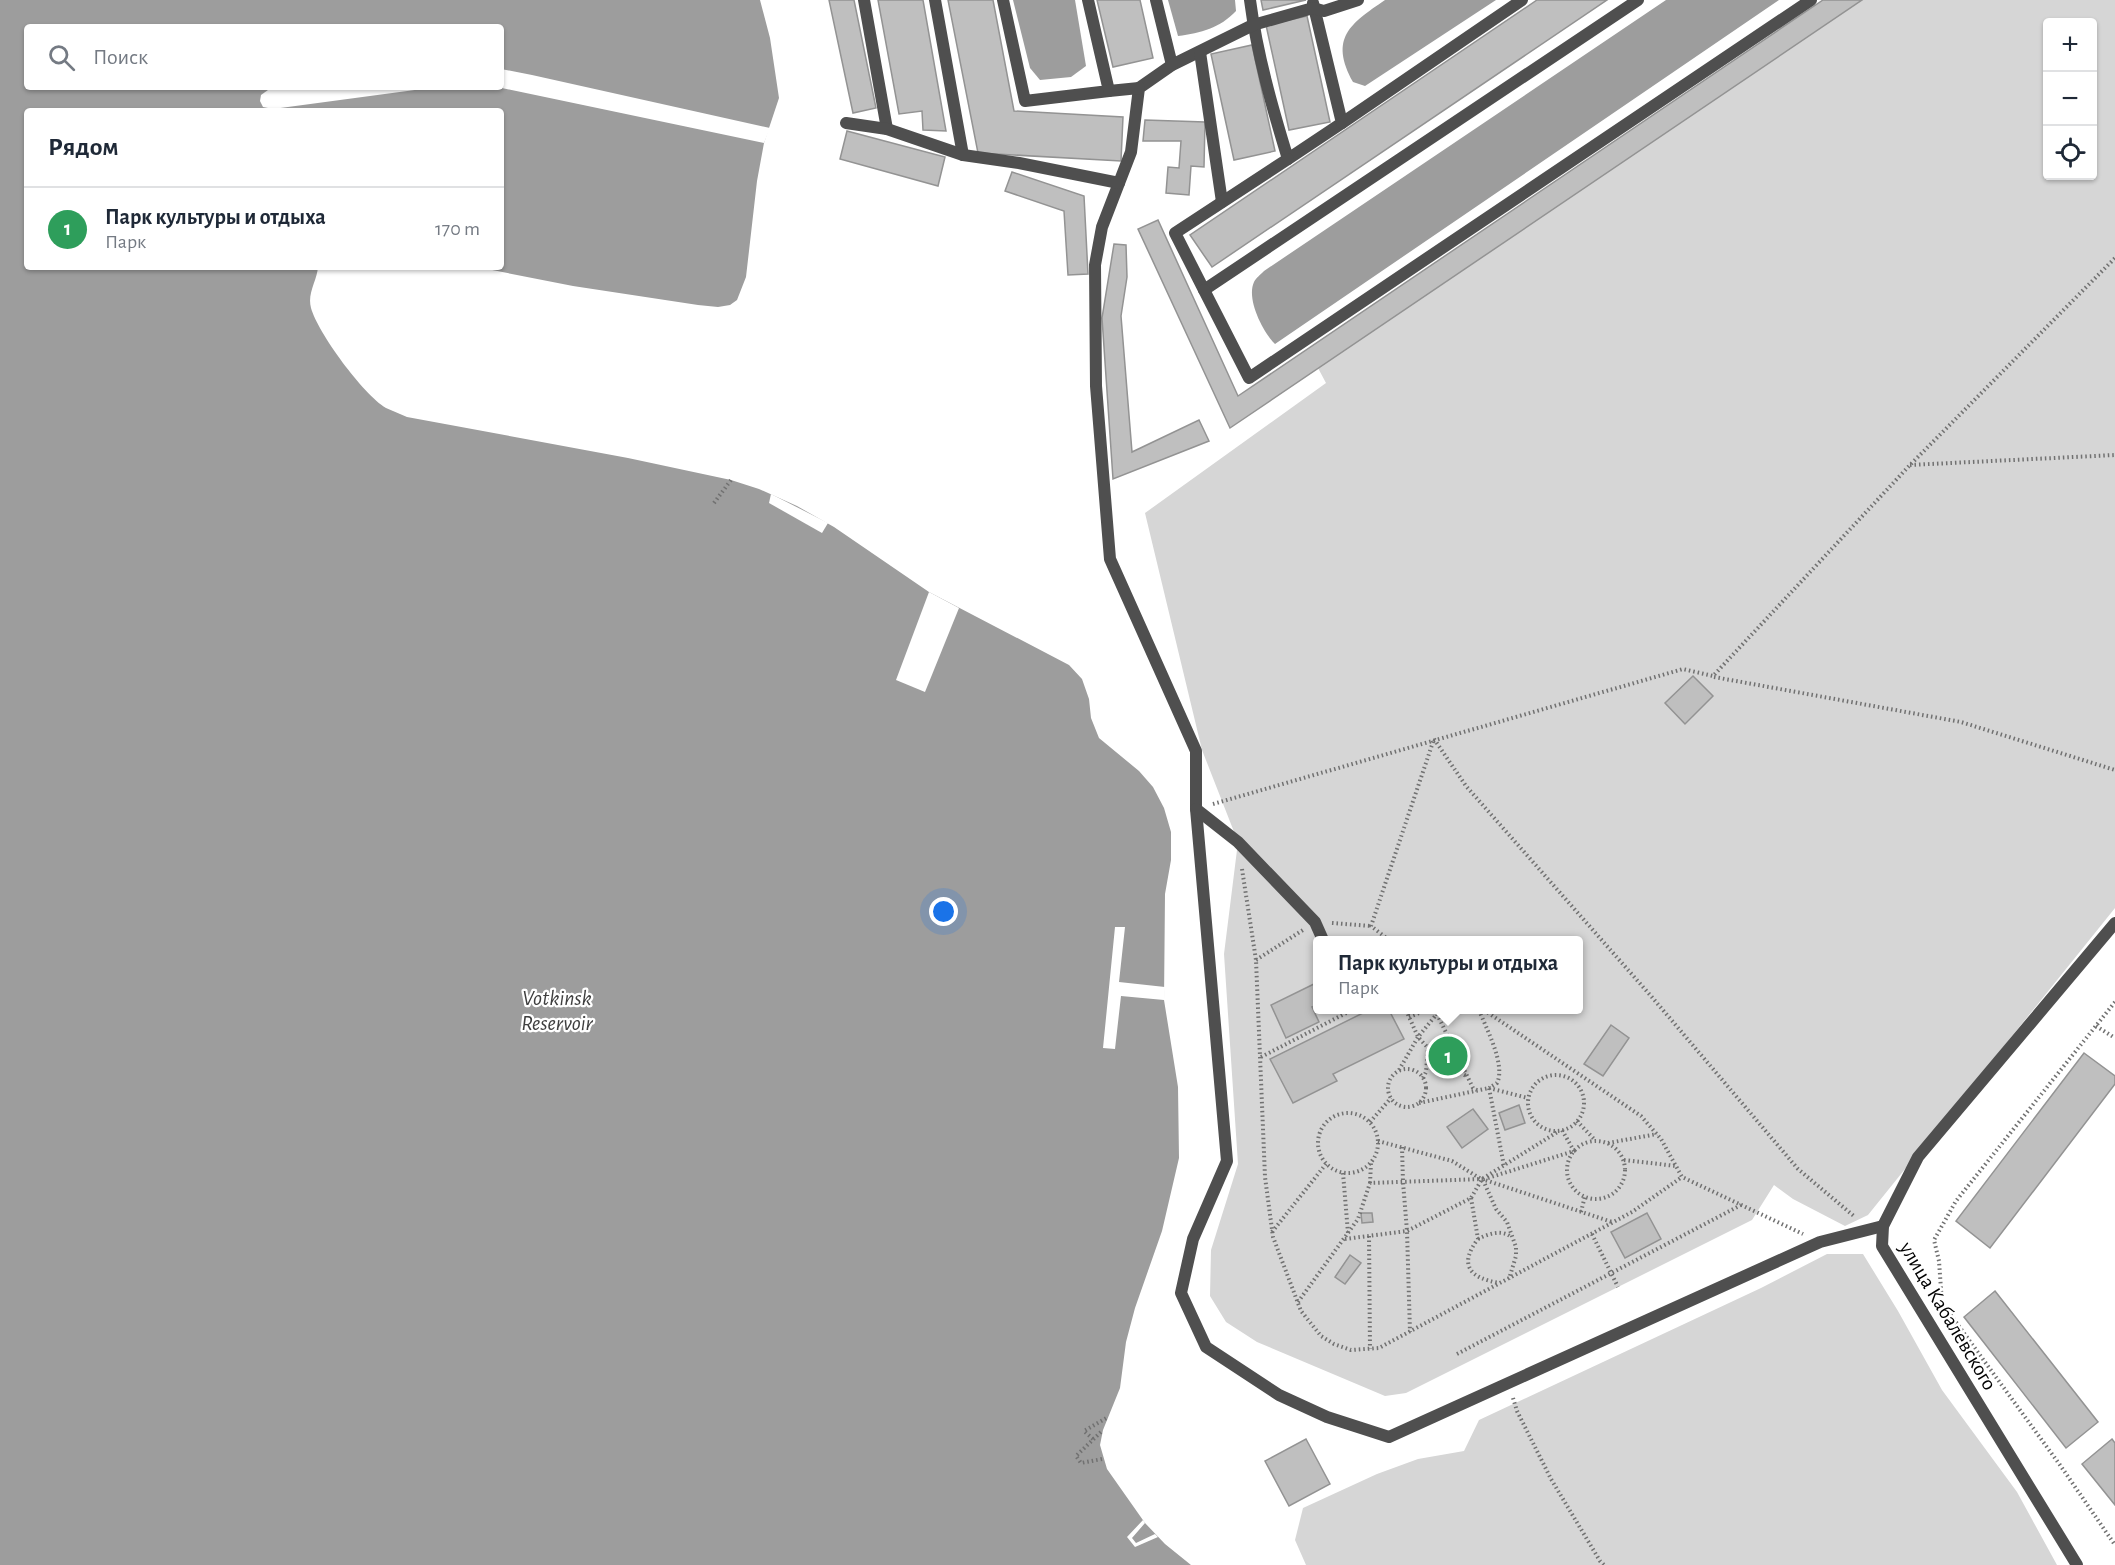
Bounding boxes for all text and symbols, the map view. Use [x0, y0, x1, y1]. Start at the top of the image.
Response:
map controls [2043, 18, 2097, 180]
button: + [2043, 18, 2097, 72]
search box [24, 24, 504, 90]
icon: search [45, 41, 78, 74]
text: Поиск [93, 46, 148, 68]
button: − [2043, 72, 2097, 126]
button: locate [2043, 126, 2097, 180]
text: Рядом [48, 134, 119, 160]
text: Парк культуры и отдыха [105, 206, 326, 228]
text: 1 [64, 219, 71, 239]
text: 170 m [435, 219, 480, 239]
text: Парк [105, 232, 146, 252]
your location [929, 897, 958, 926]
popup [1313, 936, 1583, 1014]
text: Парк культуры и отдыха [1338, 952, 1558, 974]
text: Парк [1338, 978, 1379, 998]
water label: Votkinsk Reservoir [521, 987, 594, 1034]
pin: 1 [1428, 1034, 1468, 1078]
street label: улица Кабалевского [1895, 1237, 2000, 1394]

